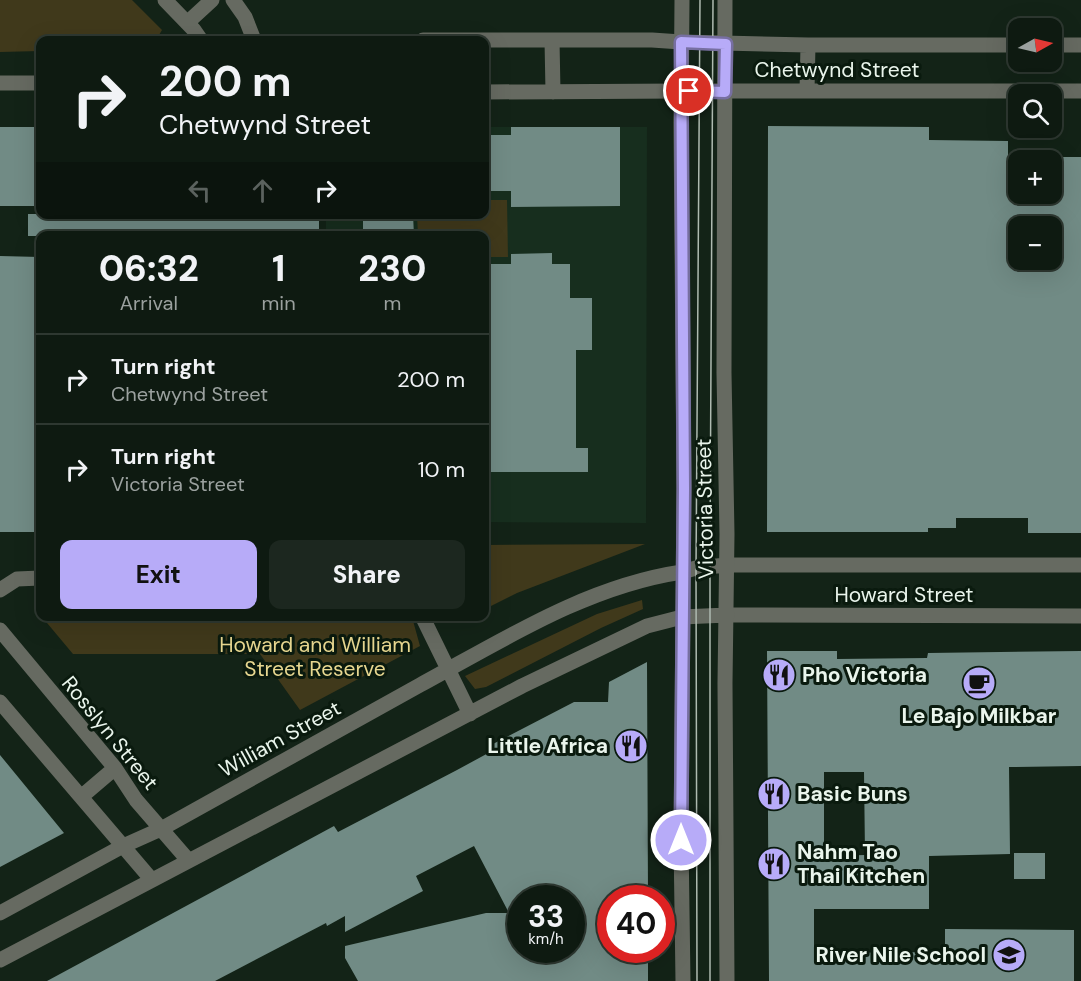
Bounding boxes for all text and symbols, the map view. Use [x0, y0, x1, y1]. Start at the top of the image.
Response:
north arrow [1008, 18, 1062, 72]
map controls [1008, 18, 1062, 270]
text: 200 m [159, 54, 292, 109]
street label: Chetwynd Street [755, 56, 919, 84]
icon: right [60, 60, 138, 138]
pin [663, 65, 714, 116]
icon: arrive [672, 74, 705, 107]
button: search [1008, 84, 1062, 138]
text: Chetwynd Street [159, 107, 371, 142]
button: + [1008, 150, 1062, 204]
icon: left [183, 174, 216, 207]
icon: ahead [246, 174, 279, 207]
icon: right [309, 174, 342, 207]
button: − [1008, 216, 1062, 270]
text: 06:32 [99, 245, 199, 292]
text: 1 [272, 245, 285, 292]
text: 230 [358, 245, 426, 292]
text: Arrival [120, 290, 178, 316]
text: min [262, 290, 296, 316]
text: m [383, 290, 401, 316]
text: Turn right [111, 352, 216, 381]
icon: right [60, 363, 93, 396]
text: 200 m [397, 365, 465, 394]
text: Chetwynd Street [111, 381, 268, 407]
street label: Victoria Street [690, 438, 720, 580]
text: Turn right [111, 442, 216, 471]
icon: right [60, 453, 93, 486]
text: 10 m [418, 455, 465, 484]
text: Victoria Street [111, 471, 245, 497]
button: Exit [60, 540, 257, 609]
button: Share [269, 540, 465, 609]
street label: Howard Street [834, 581, 974, 609]
park label: Howard and William Street Reserve [219, 631, 411, 683]
restaurant icon: Pho Victoria [761, 657, 797, 693]
place label: Pho Victoria [802, 661, 927, 689]
cafe icon: Le Bajo Milkbar [961, 665, 997, 701]
street label: Rosslyn Street [55, 670, 165, 796]
street label: William Street [214, 694, 346, 784]
place label: Le Bajo Milkbar [902, 702, 1057, 730]
restaurant icon: Little Africa [613, 728, 649, 764]
place label: Little Africa [487, 732, 608, 760]
restaurant icon: Basic Buns [756, 776, 792, 812]
place label: Basic Buns [797, 780, 908, 808]
position arrow [649, 808, 713, 872]
place label: Nahm Tao Thai Kitchen [797, 838, 925, 890]
restaurant icon: Nahm Tao Thai Kitchen [756, 846, 792, 882]
speed limit sign: 40 [597, 885, 675, 963]
text: 33 [528, 897, 564, 936]
text: km/h [528, 929, 564, 949]
school or university icon: River Nile School [991, 937, 1027, 973]
place label: River Nile School [816, 941, 986, 969]

